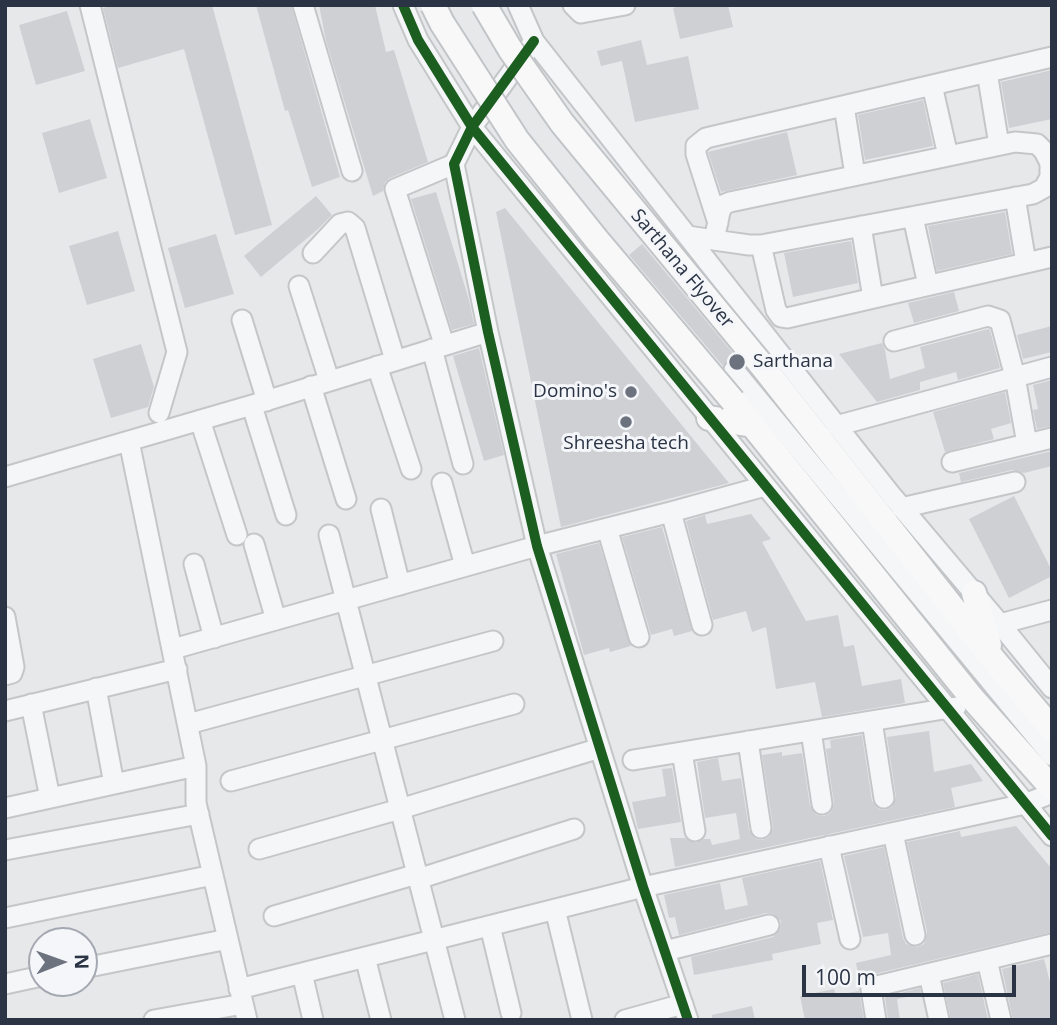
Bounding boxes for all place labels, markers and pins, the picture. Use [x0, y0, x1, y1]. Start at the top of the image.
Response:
place label: Sarthana [753, 351, 833, 373]
marker: Sarthana [727, 352, 747, 372]
place label: Domino's [533, 381, 617, 403]
marker: Domino's [623, 384, 639, 400]
marker: Shreesha tech [618, 414, 634, 430]
place label: Shreesha tech [563, 433, 689, 455]

